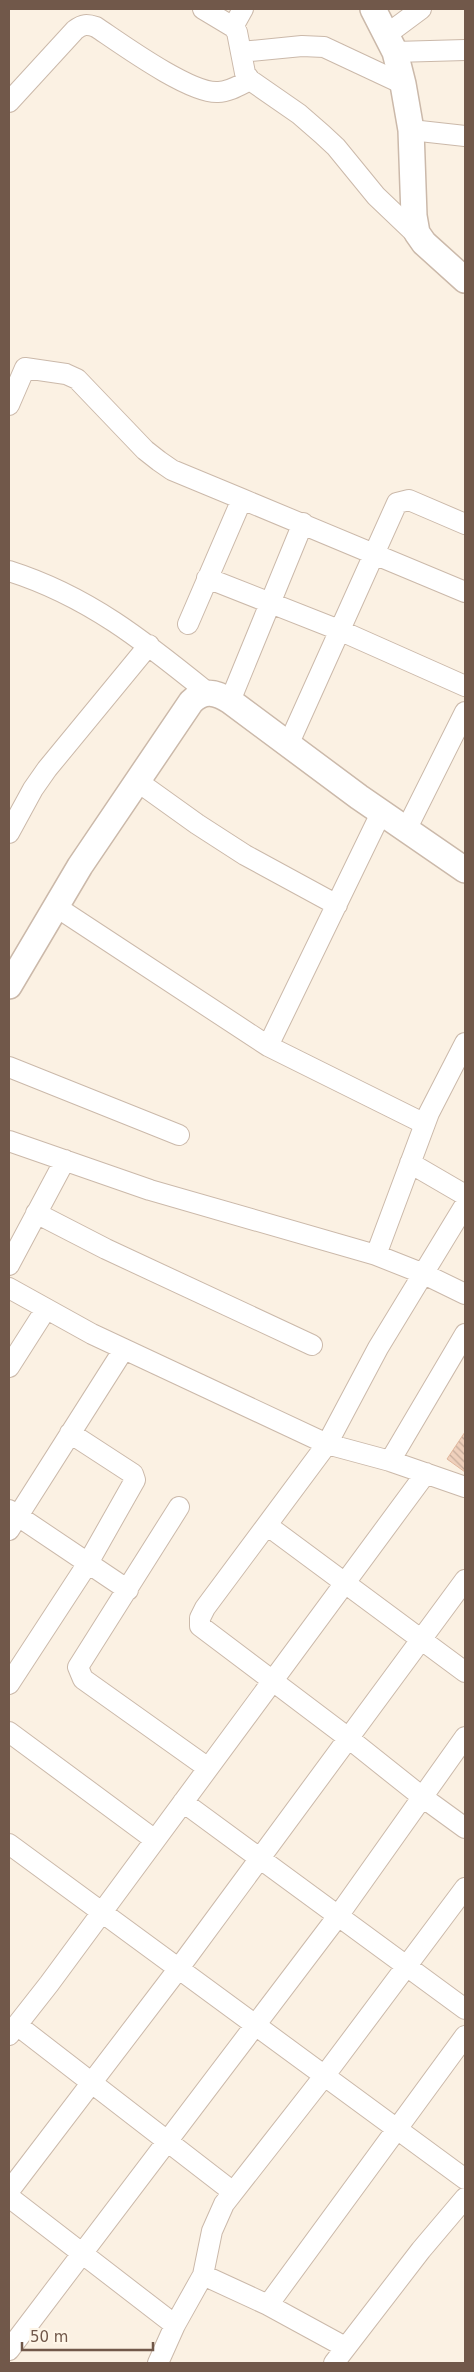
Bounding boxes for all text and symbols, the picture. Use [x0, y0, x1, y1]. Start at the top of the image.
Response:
scale bar [22, 2320, 154, 2352]
text: 50 m [30, 2328, 68, 2346]

